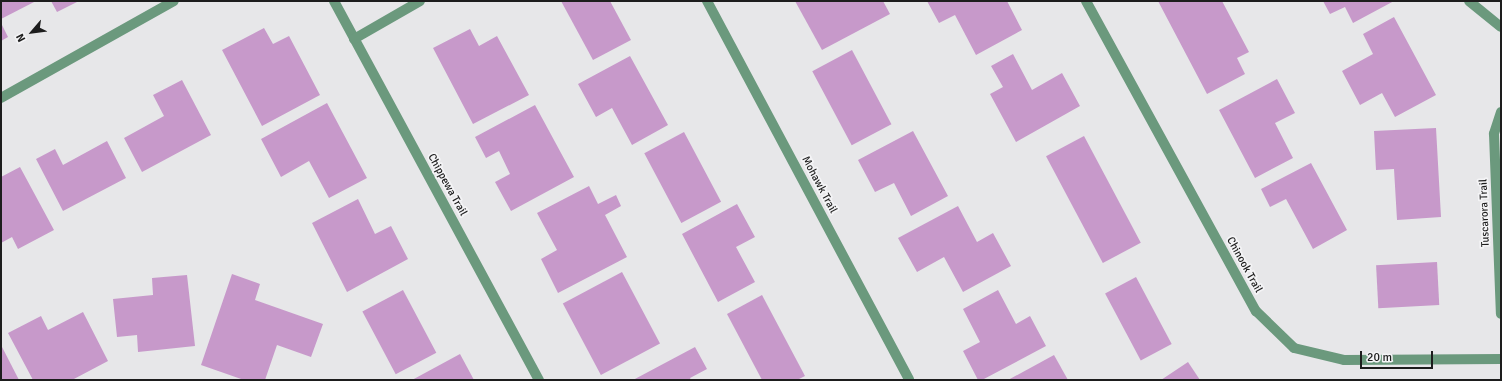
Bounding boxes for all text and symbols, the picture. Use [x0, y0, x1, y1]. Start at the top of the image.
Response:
north arrow [12, 12, 52, 52]
text: N [13, 31, 28, 44]
street label: Chippewa Trail [424, 152, 470, 218]
street label: Mohawk Trail [798, 154, 840, 216]
street label: Tuscarora Trail [1477, 179, 1493, 247]
street label: Chinook Trail [1223, 235, 1265, 295]
scale bar [1362, 343, 1435, 369]
text: 20 m [1367, 350, 1392, 365]

